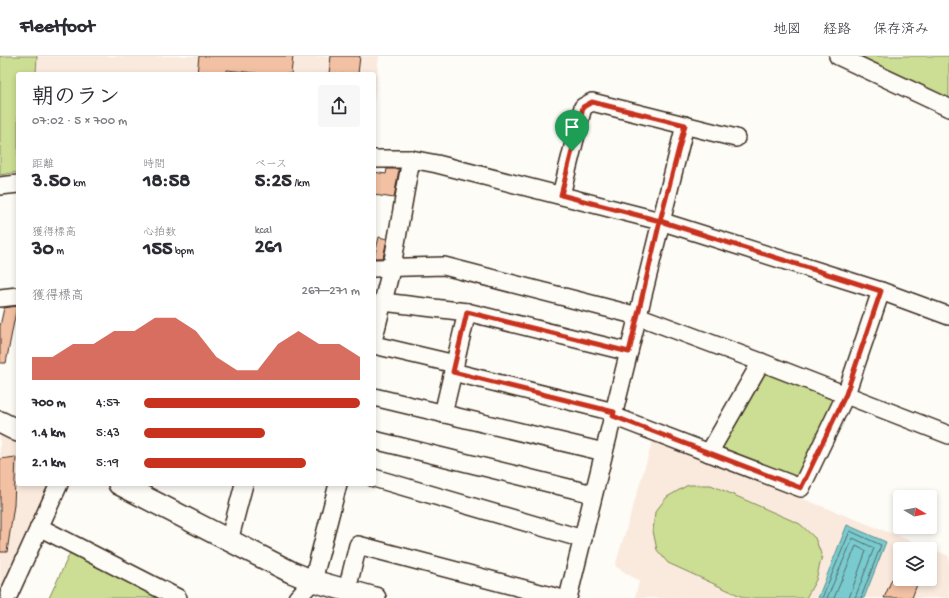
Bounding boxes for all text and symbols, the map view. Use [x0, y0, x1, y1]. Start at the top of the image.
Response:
text: Fleetfoot [20, 16, 95, 39]
text: 地図 [773, 22, 801, 39]
text: 経路 [823, 22, 851, 39]
text: 保存済み [873, 22, 929, 39]
button: share [318, 85, 360, 127]
text: 朝のラン [32, 86, 120, 112]
pin [555, 110, 589, 151]
text: 07:02 · 5 × 700 m [32, 114, 127, 129]
icon: arrive [561, 116, 583, 138]
text: 距離 [32, 159, 54, 171]
text: 時間 [143, 159, 165, 171]
text: ペース [255, 159, 287, 171]
text: 3.50 [32, 171, 71, 194]
text: 18:58 [143, 171, 190, 194]
text: 5:25 [255, 171, 292, 194]
text: km [71, 178, 86, 190]
text: /km [292, 178, 310, 190]
text: kcal [255, 225, 272, 237]
text: 獲得標高 [32, 227, 76, 239]
text: 心拍数 [143, 227, 176, 239]
text: 261 [255, 237, 283, 260]
text: 30 [32, 239, 54, 262]
text: 155 [143, 239, 172, 262]
text: m [54, 246, 64, 258]
text: bpm [172, 246, 194, 258]
text: 267–271 m [302, 284, 360, 299]
text: 獲得標高 [32, 289, 84, 304]
text: 700 m [32, 396, 66, 411]
text: 4:57 [96, 396, 120, 411]
text: 1.4 km [32, 426, 66, 441]
text: 5:43 [96, 426, 120, 441]
text: 2.1 km [32, 456, 66, 471]
text: 5:19 [96, 456, 119, 471]
north arrow [893, 490, 937, 534]
map controls [893, 490, 937, 586]
button: layers [893, 542, 937, 586]

